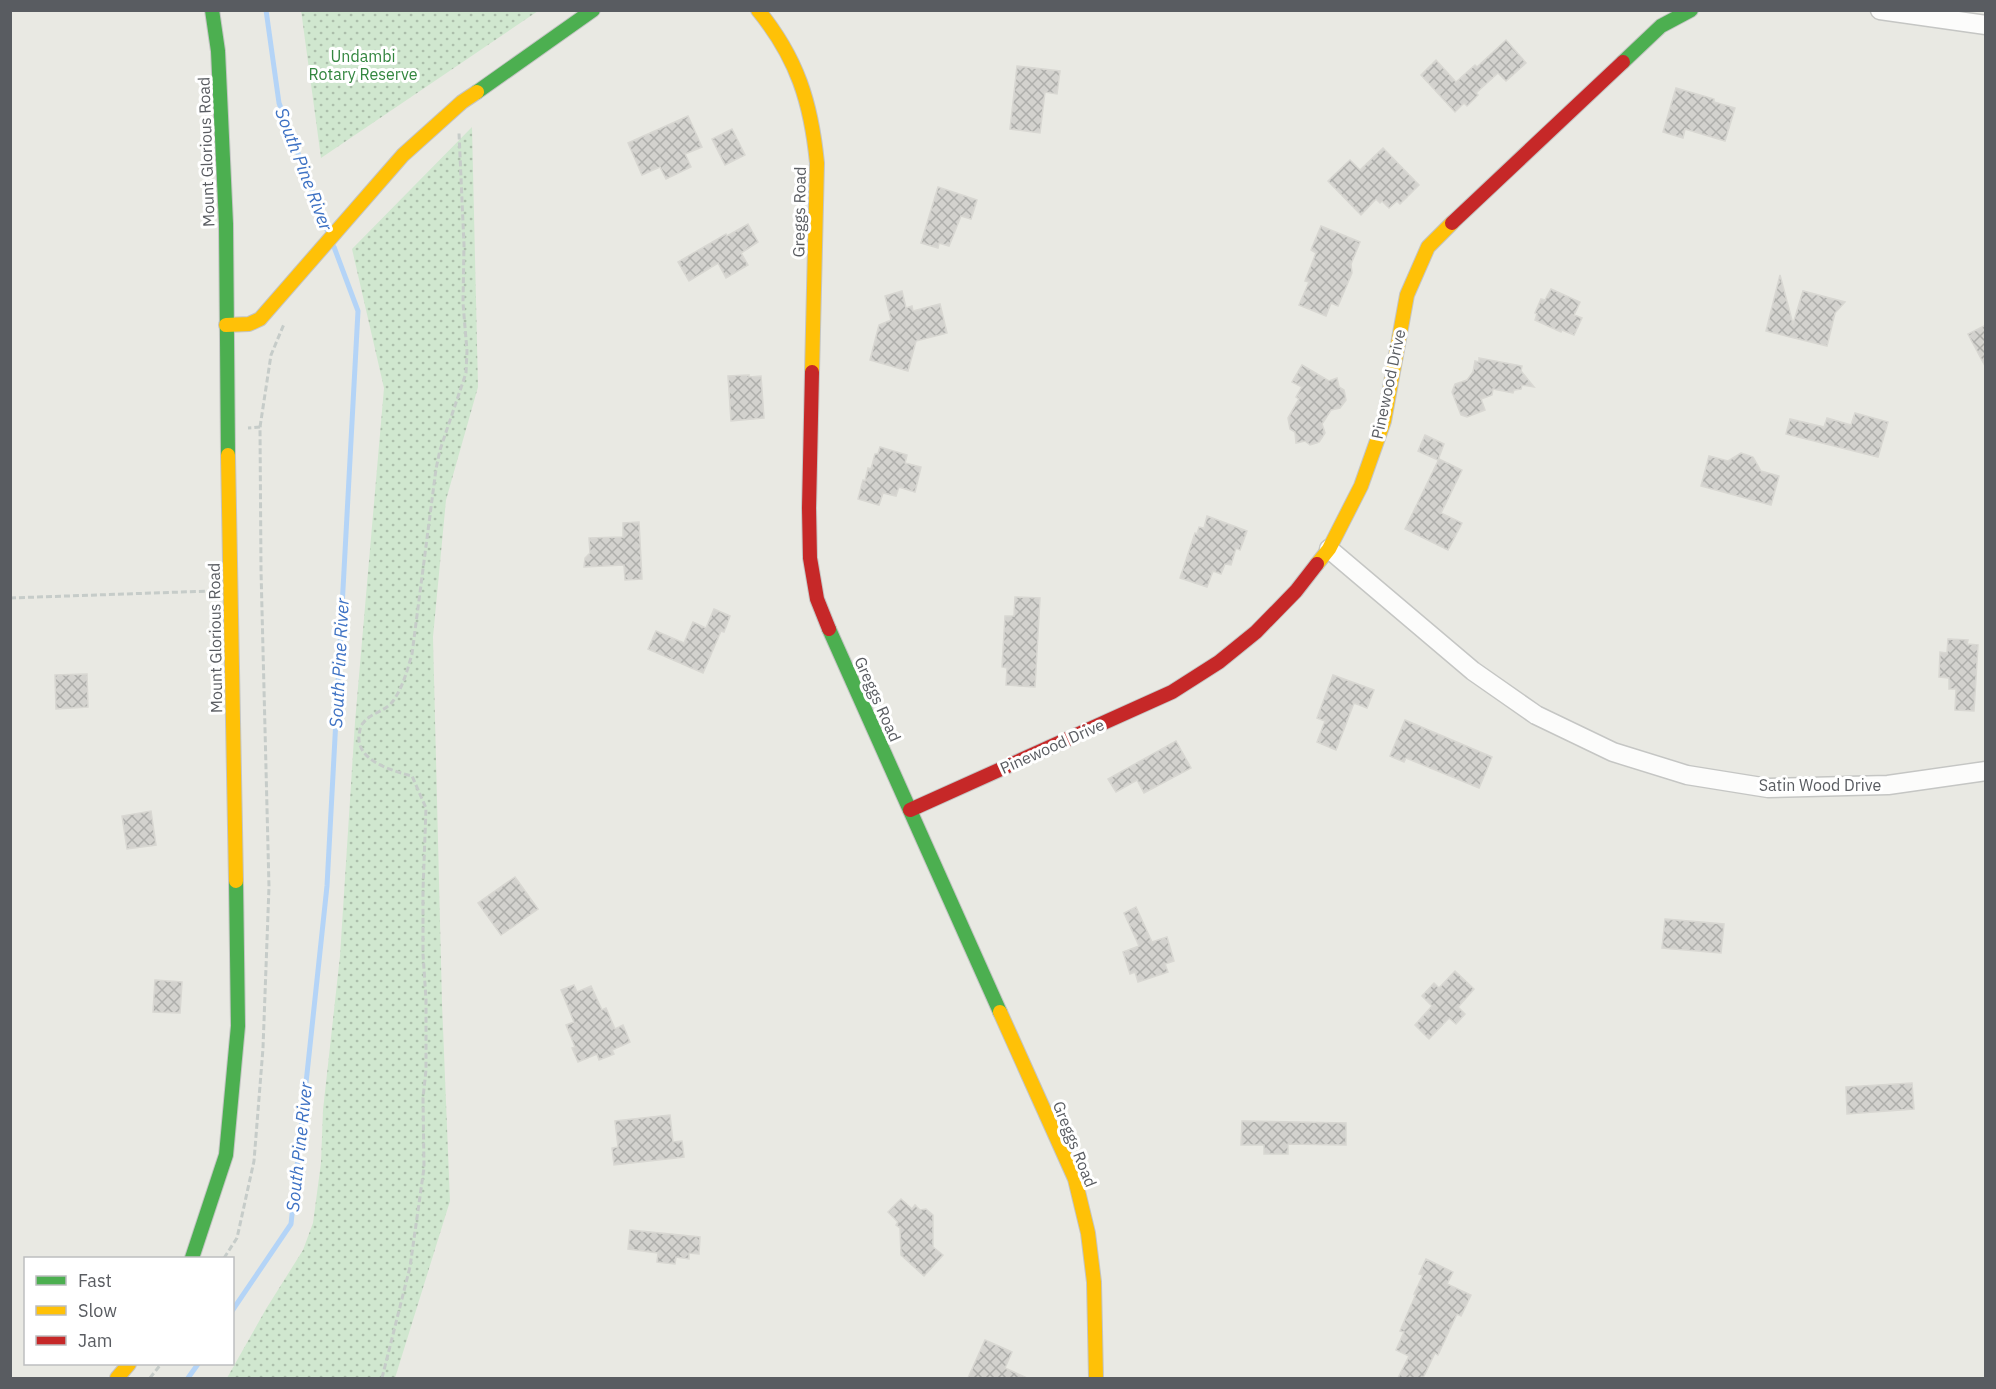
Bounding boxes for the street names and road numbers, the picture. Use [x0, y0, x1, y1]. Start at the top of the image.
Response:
street label: Mount Glorious Road [193, 77, 219, 227]
street label: Greggs Road [788, 166, 810, 258]
street label: Pinewood Drive [1367, 327, 1409, 441]
street label: Mount Glorious Road [204, 563, 226, 713]
street label: Greggs Road [850, 653, 906, 745]
street label: Pinewood Drive [997, 714, 1107, 778]
street label: Satin Wood Drive [1759, 775, 1881, 795]
street label: Greggs Road [1049, 1098, 1101, 1190]

